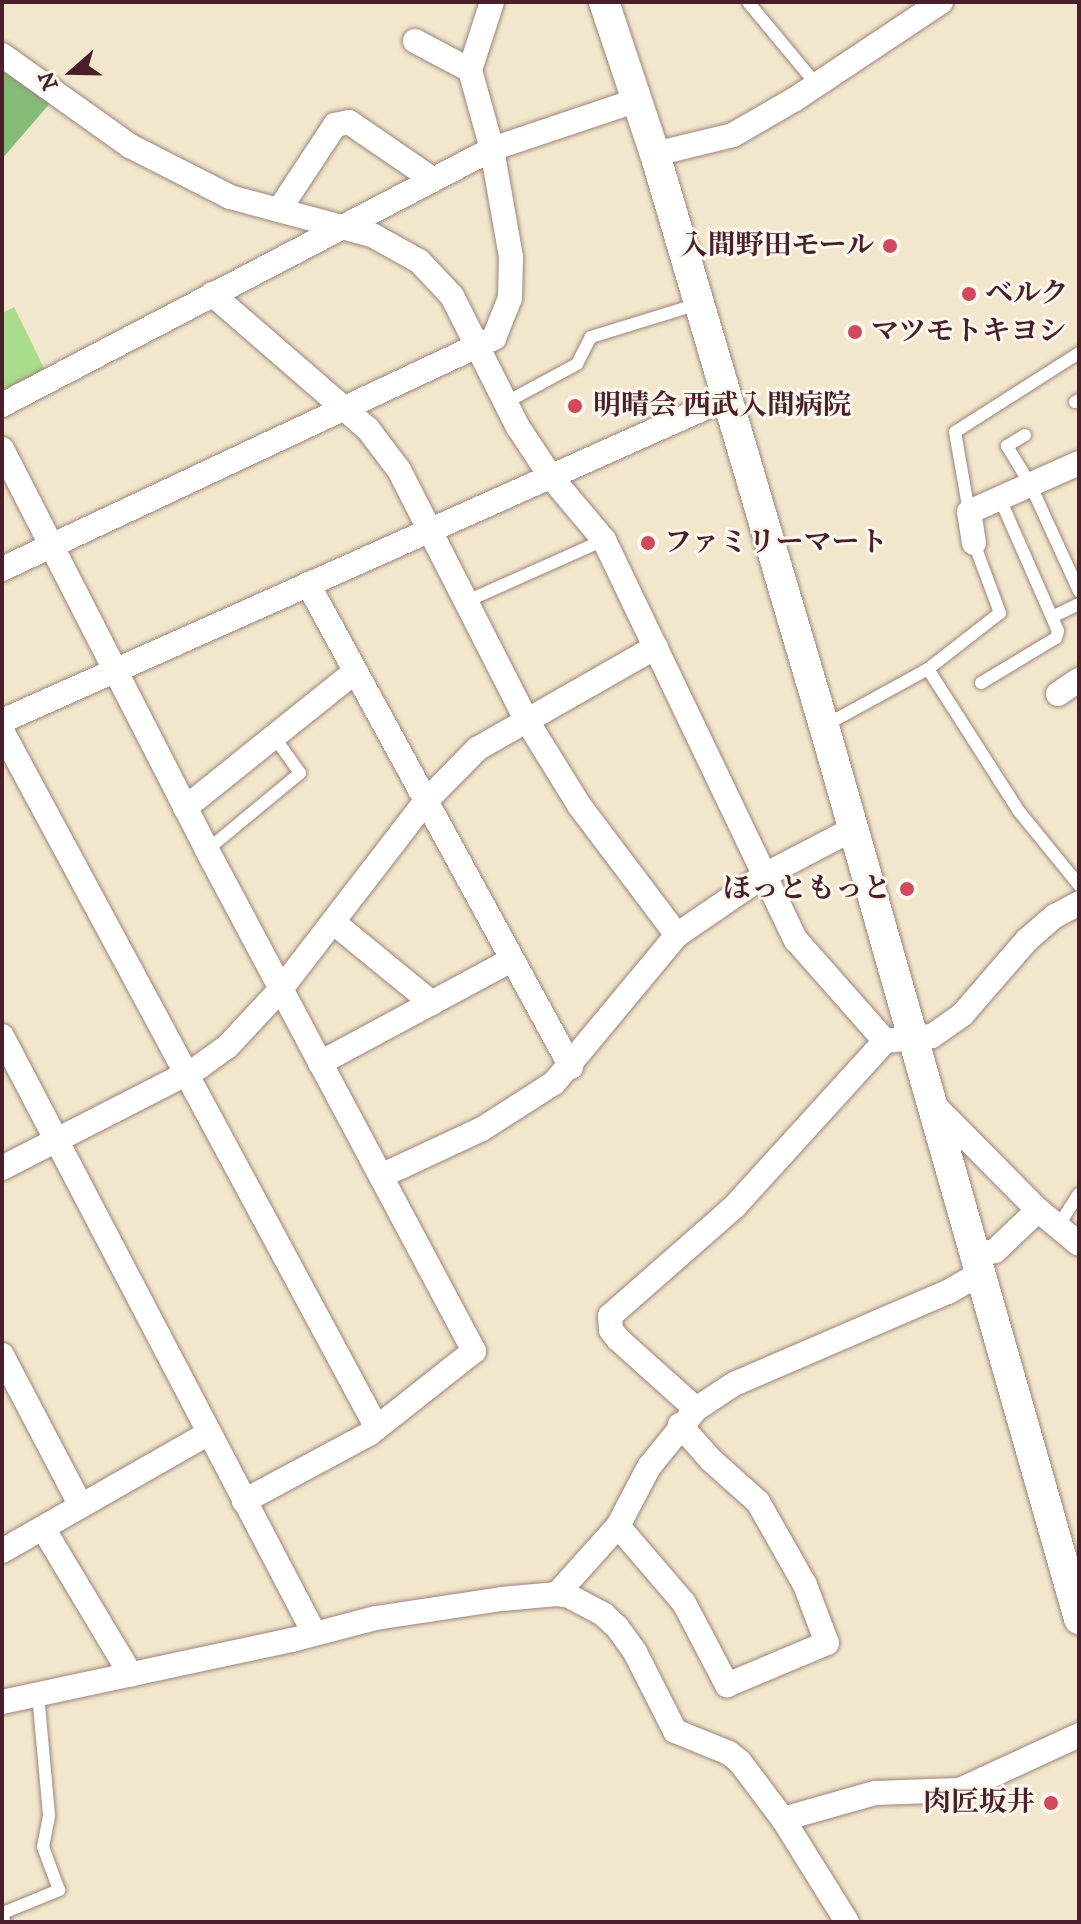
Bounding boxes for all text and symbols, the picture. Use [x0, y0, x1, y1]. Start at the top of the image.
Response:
north arrow [32, 32, 112, 112]
text: N [33, 67, 65, 93]
place label: 入間野田モール [679, 229, 874, 263]
marker: 入間野田モール [881, 237, 899, 255]
place label: ベルク [985, 277, 1069, 311]
marker: ベルク [960, 285, 978, 303]
place label: マツモトキヨシ [871, 315, 1067, 349]
marker: マツモトキヨシ [846, 323, 864, 341]
place label: 明晴会 西武入間病院 [593, 389, 851, 423]
marker: 明晴会 西武入間病院 [564, 395, 586, 417]
place label: ファミリーマート [664, 526, 888, 560]
marker: ファミリーマート [639, 534, 657, 552]
place label: ほっともっと [723, 872, 891, 906]
marker: ほっともっと [898, 880, 916, 898]
place label: 肉匠坂井 [923, 1786, 1035, 1820]
marker: 肉匠坂井 [1042, 1794, 1060, 1812]

